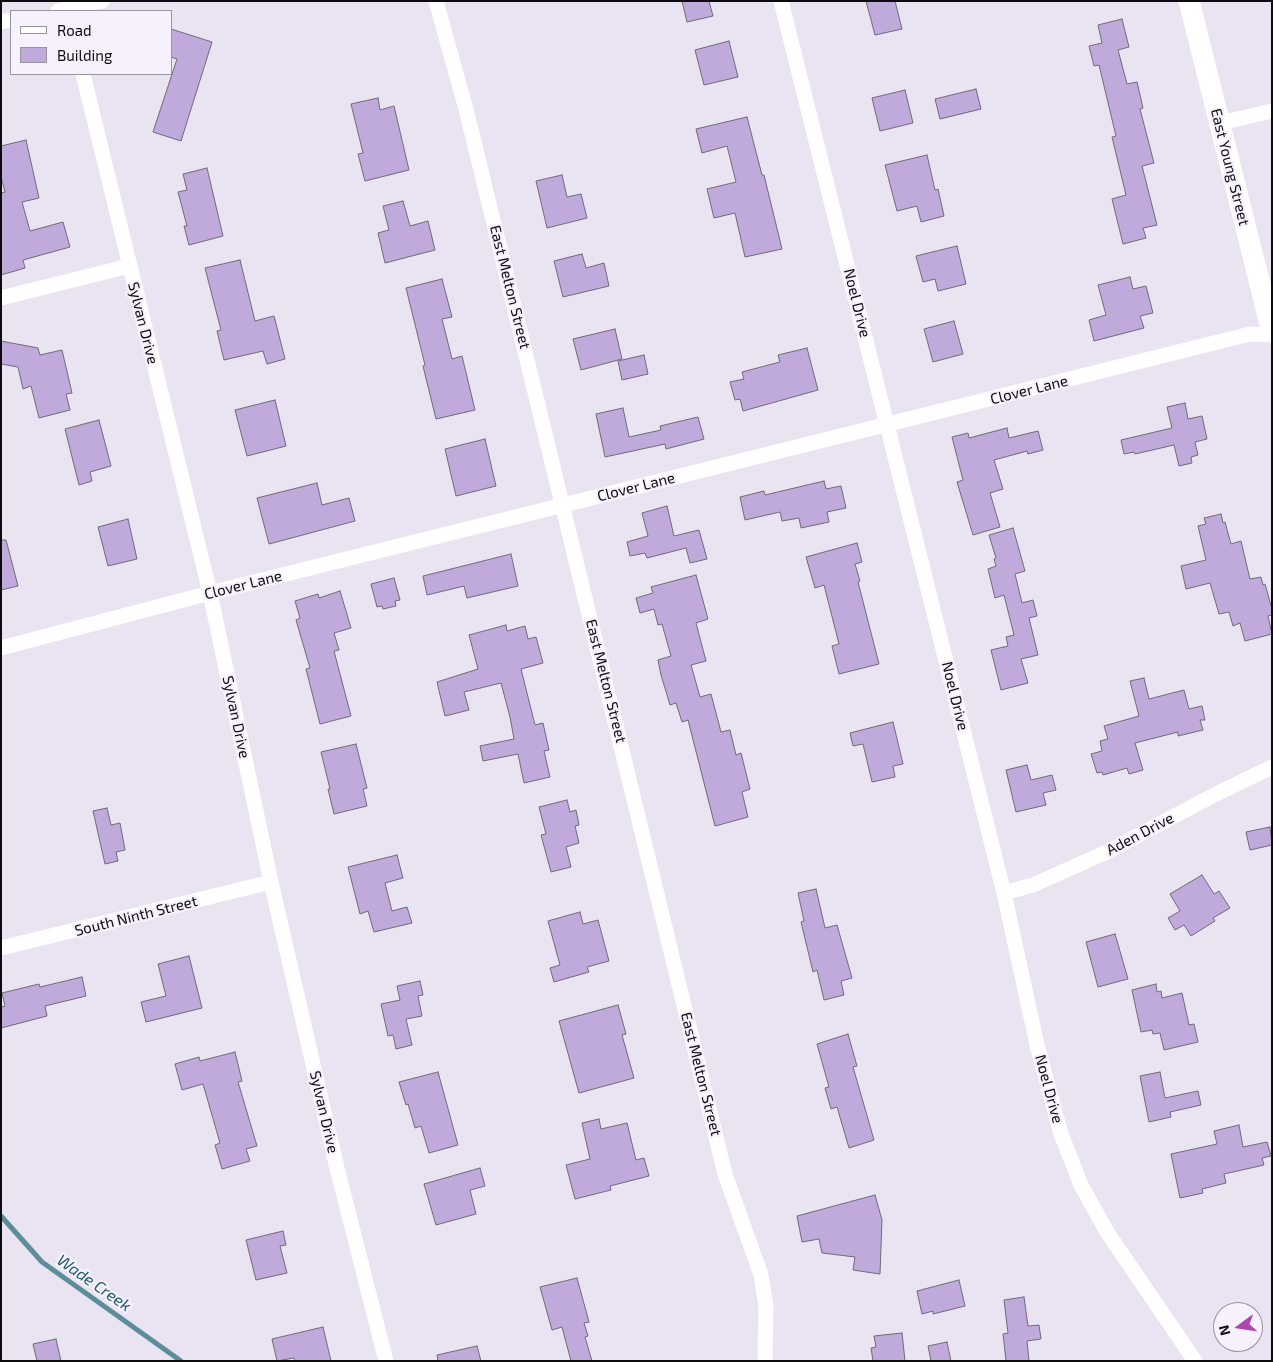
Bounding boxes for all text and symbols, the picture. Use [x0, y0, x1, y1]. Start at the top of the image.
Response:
legend [10, 10, 172, 75]
text: Road [57, 21, 92, 39]
text: Building [57, 46, 112, 64]
street label: East Young Street [1207, 107, 1253, 227]
street label: East Melton Street [486, 223, 534, 351]
street label: Noel Drive [840, 267, 874, 339]
street label: Sylvan Drive [124, 280, 162, 366]
street label: Clover Lane [988, 372, 1070, 408]
street label: Clover Lane [595, 469, 677, 505]
street label: Clover Lane [202, 567, 284, 603]
street label: East Melton Street [582, 617, 630, 745]
street label: Noel Drive [938, 660, 972, 732]
street label: Sylvan Drive [218, 674, 254, 760]
street label: Aden Drive [1103, 809, 1177, 859]
street label: South Ninth Street [73, 892, 199, 940]
street label: East Melton Street [677, 1010, 725, 1138]
street label: Noel Drive [1031, 1053, 1067, 1125]
street label: Sylvan Drive [306, 1069, 342, 1155]
water label: Wade Creek [53, 1250, 135, 1316]
north arrow [1213, 1302, 1263, 1352]
text: N [1214, 1324, 1233, 1337]

